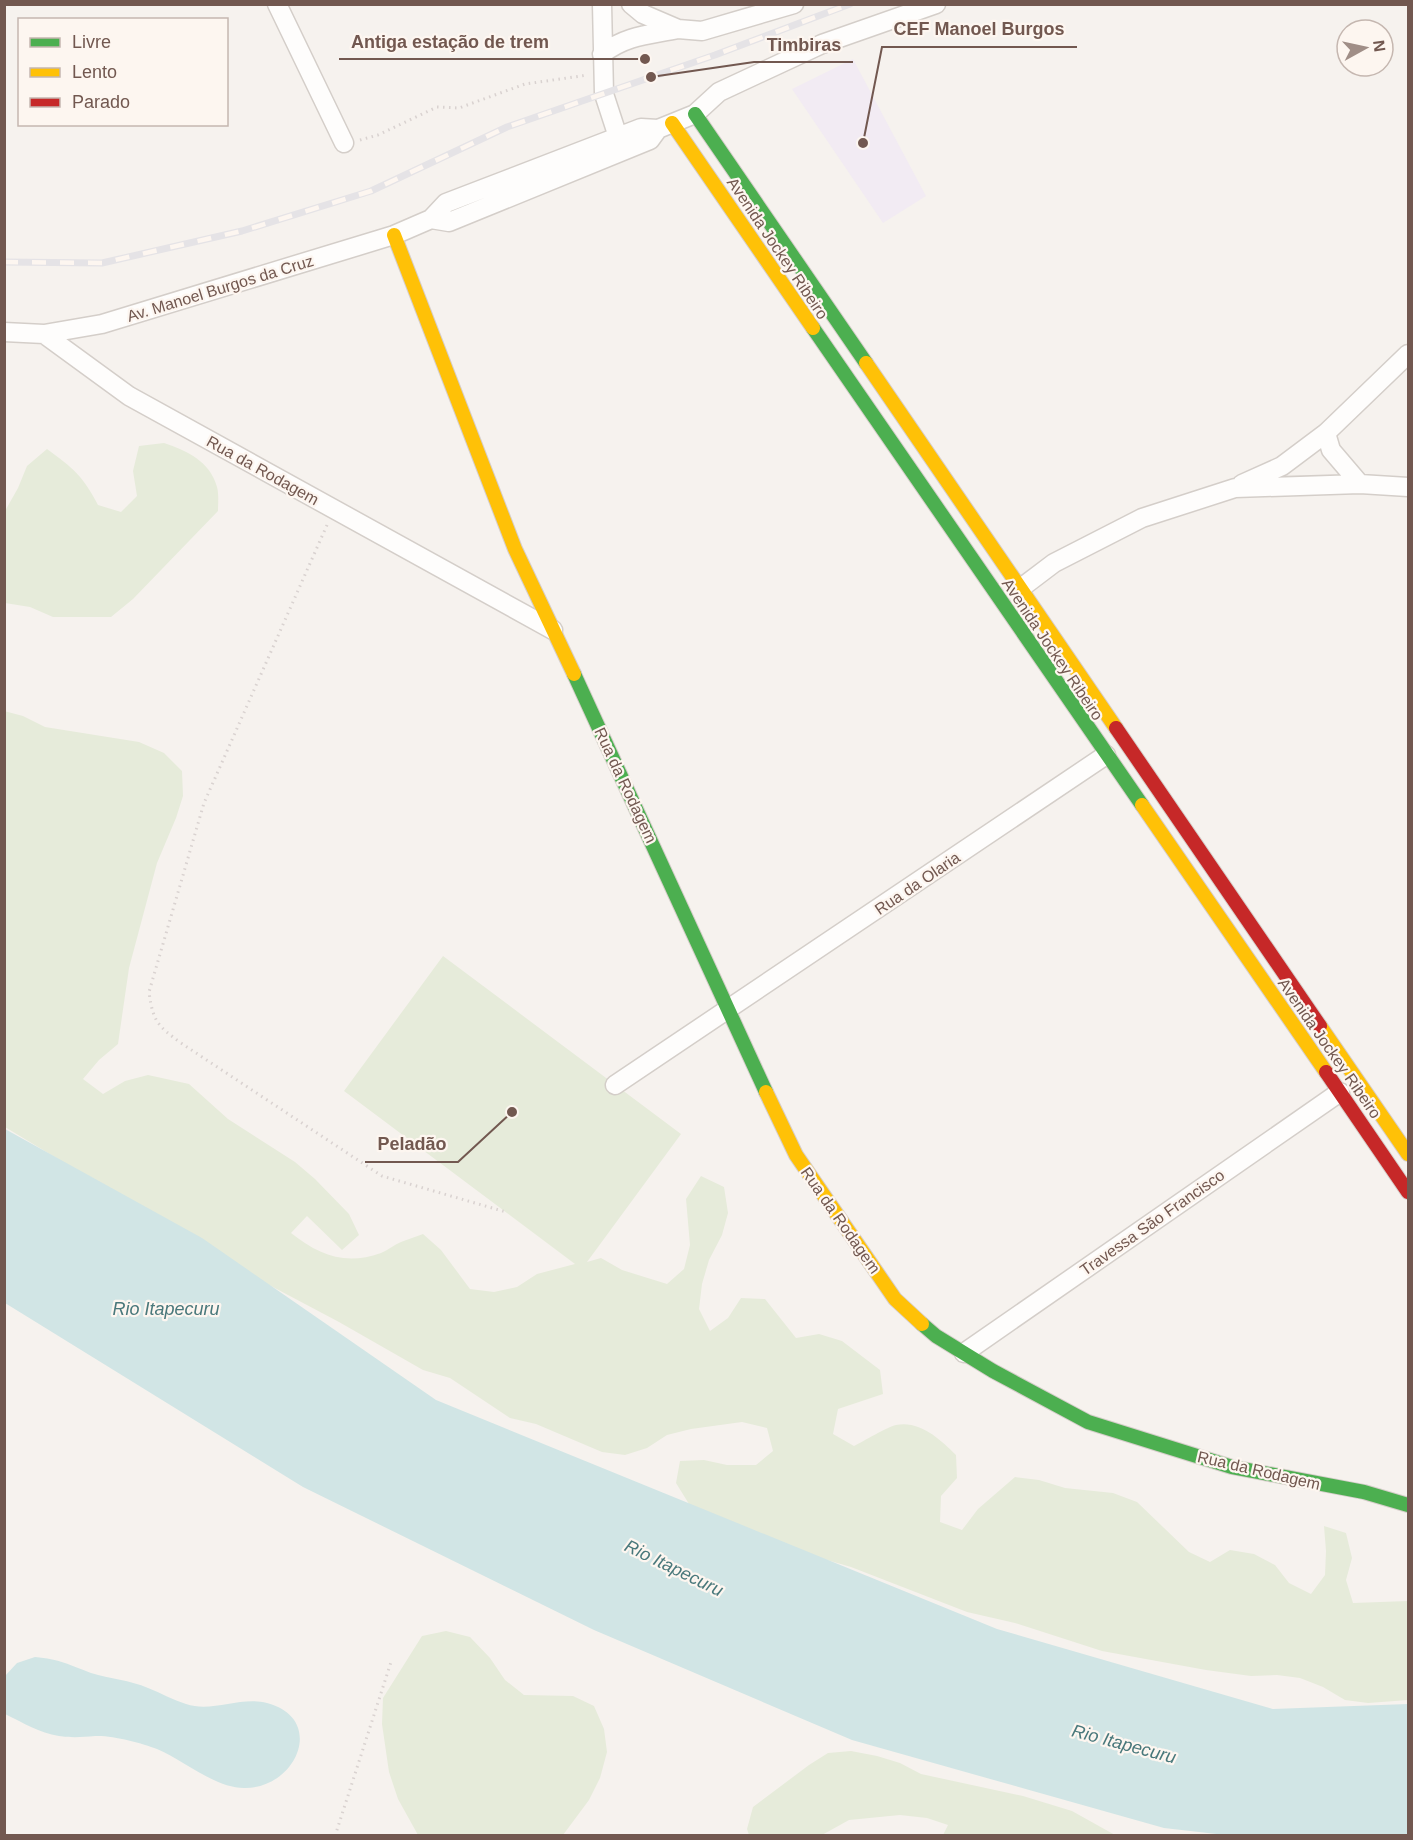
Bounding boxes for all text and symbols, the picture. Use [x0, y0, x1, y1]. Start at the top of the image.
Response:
callout: CEF Manoel Burgos [882, 11, 1077, 47]
legend [18, 18, 228, 126]
north arrow [1335, 18, 1395, 78]
text: CEF Manoel Burgos [893, 19, 1065, 39]
callout: Antiga estação de trem [339, 23, 561, 59]
callout: Timbiras [754, 26, 853, 62]
text: Livre [72, 32, 111, 52]
text: Antiga estação de trem [351, 32, 549, 52]
text: Timbiras [767, 35, 841, 55]
text: N [1370, 39, 1389, 53]
text: Lento [72, 62, 117, 82]
text: Parado [72, 92, 130, 112]
street label: Avenida Jockey Ribeiro [724, 174, 831, 322]
street label: Av. Manoel Burgos da Cruz [125, 252, 315, 325]
street label: Rua da Rodagem [204, 433, 322, 508]
street label: Avenida Jockey Ribeiro [999, 575, 1106, 723]
street label: Rua da Rodagem [591, 725, 660, 846]
street label: Rua da Olaria [872, 849, 963, 918]
street label: Avenida Jockey Ribeiro [1275, 975, 1384, 1122]
callout: Peladão [365, 1126, 458, 1162]
text: Peladão [377, 1134, 447, 1154]
street label: Rua da Rodagem [798, 1164, 884, 1277]
street label: Travessa São Francisco [1077, 1166, 1228, 1279]
water label: Rio Itapecuru [112, 1299, 220, 1319]
street label: Rua da Rodagem [1196, 1448, 1322, 1493]
water label: Rio Itapecuru [622, 1536, 726, 1600]
water label: Rio Itapecuru [1070, 1720, 1178, 1768]

